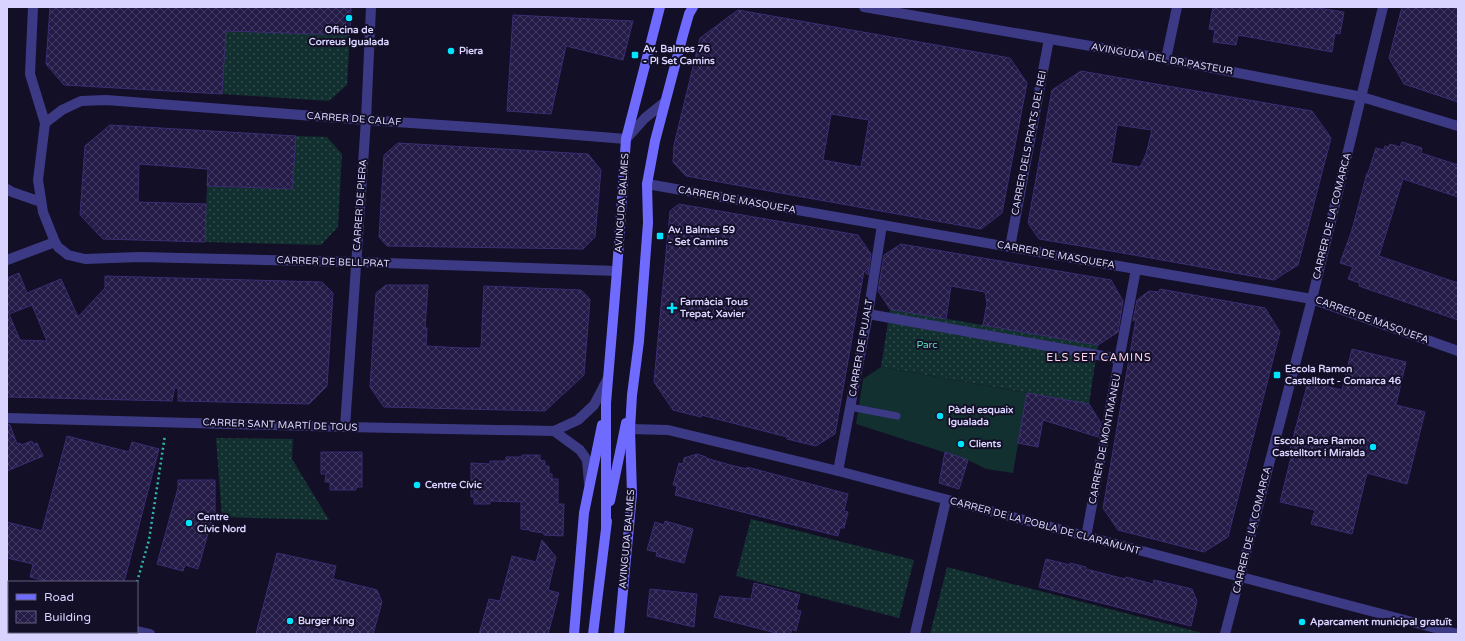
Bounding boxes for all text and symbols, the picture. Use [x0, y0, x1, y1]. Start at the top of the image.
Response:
marker: Oficina de Correus Igualada [344, 13, 354, 23]
place label: Oficina de Correus Igualada [309, 24, 390, 48]
street label: AVINGUDA DEL DR.PASTEUR [1090, 41, 1234, 77]
place label: Av. Balmes 76 - Pl Set Camins [643, 43, 715, 67]
place label: Piera [459, 45, 484, 57]
marker: Piera [446, 46, 456, 56]
marker: Av. Balmes 76 - Pl Set Camins [630, 50, 640, 60]
street label: CARRER DELS PRATS DEL REI [1009, 70, 1049, 216]
street label: CARRER DE CALAF [306, 110, 402, 128]
street label: CARRER DE LA COMARCA [1310, 151, 1354, 281]
street label: AVINGUDA BALMES [613, 153, 631, 253]
street label: CARRER DE PIERA [351, 159, 369, 251]
street label: CARRER DE MASQUEFA [677, 184, 797, 216]
place label: Av. Balmes 59 - Set Camins [668, 224, 735, 248]
marker: Av. Balmes 59 - Set Camins [655, 231, 665, 241]
street label: CARRER DE MASQUEFA [996, 239, 1116, 271]
street label: CARRER DE BELLPRAT [276, 254, 390, 270]
street label: CARRER DE MASQUEFA [1314, 294, 1430, 346]
place label: Farmàcia Tous Trepat, Xavier [679, 296, 748, 320]
street label: CARRER DE PUJALT [847, 298, 875, 398]
marker: Farmàcia Tous Trepat, Xavier [667, 303, 677, 313]
park label: Parc [916, 339, 938, 351]
district label: ELS SET CAMINS [1046, 351, 1152, 364]
place label: Escola Ramon Castelltort - Comarca 46 [1285, 363, 1402, 387]
marker: Escola Ramon Castelltort - Comarca 46 [1272, 370, 1282, 380]
street label: CARRER DE MONTMANEU [1086, 373, 1124, 505]
place label: Pàdel esquaix Igualada [948, 404, 1014, 428]
marker: Pàdel esquaix Igualada [935, 411, 945, 421]
street label: CARRER SANT MARTÍ DE TOUS [202, 416, 358, 434]
place label: Escola Pare Ramon Castelltort i Miralda [1272, 435, 1365, 459]
place label: Clients [969, 438, 1001, 450]
marker: Clients [956, 439, 966, 449]
marker: Escola Pare Ramon Castelltort i Miralda [1368, 442, 1378, 452]
street label: CARRER DE LA COMARCA [1230, 465, 1274, 595]
place label: Centre Cívic [425, 479, 482, 491]
marker: Centre Cívic [412, 480, 422, 490]
street label: AVINGUDA BALMES [617, 489, 637, 589]
street label: CARRER DE LA POBLA DE CLARAMUNT [948, 495, 1142, 557]
place label: Centre Cívic Nord [197, 511, 246, 535]
marker: Centre Cívic Nord [184, 518, 194, 528]
legend [8, 581, 138, 633]
text: Road [44, 590, 74, 604]
text: Building [44, 610, 91, 624]
place label: Burger King [298, 615, 355, 627]
marker: Burger King [285, 616, 295, 626]
place label: Aparcament municipal gratuït [1310, 616, 1452, 628]
marker: Aparcament municipal gratuït [1297, 617, 1307, 627]

